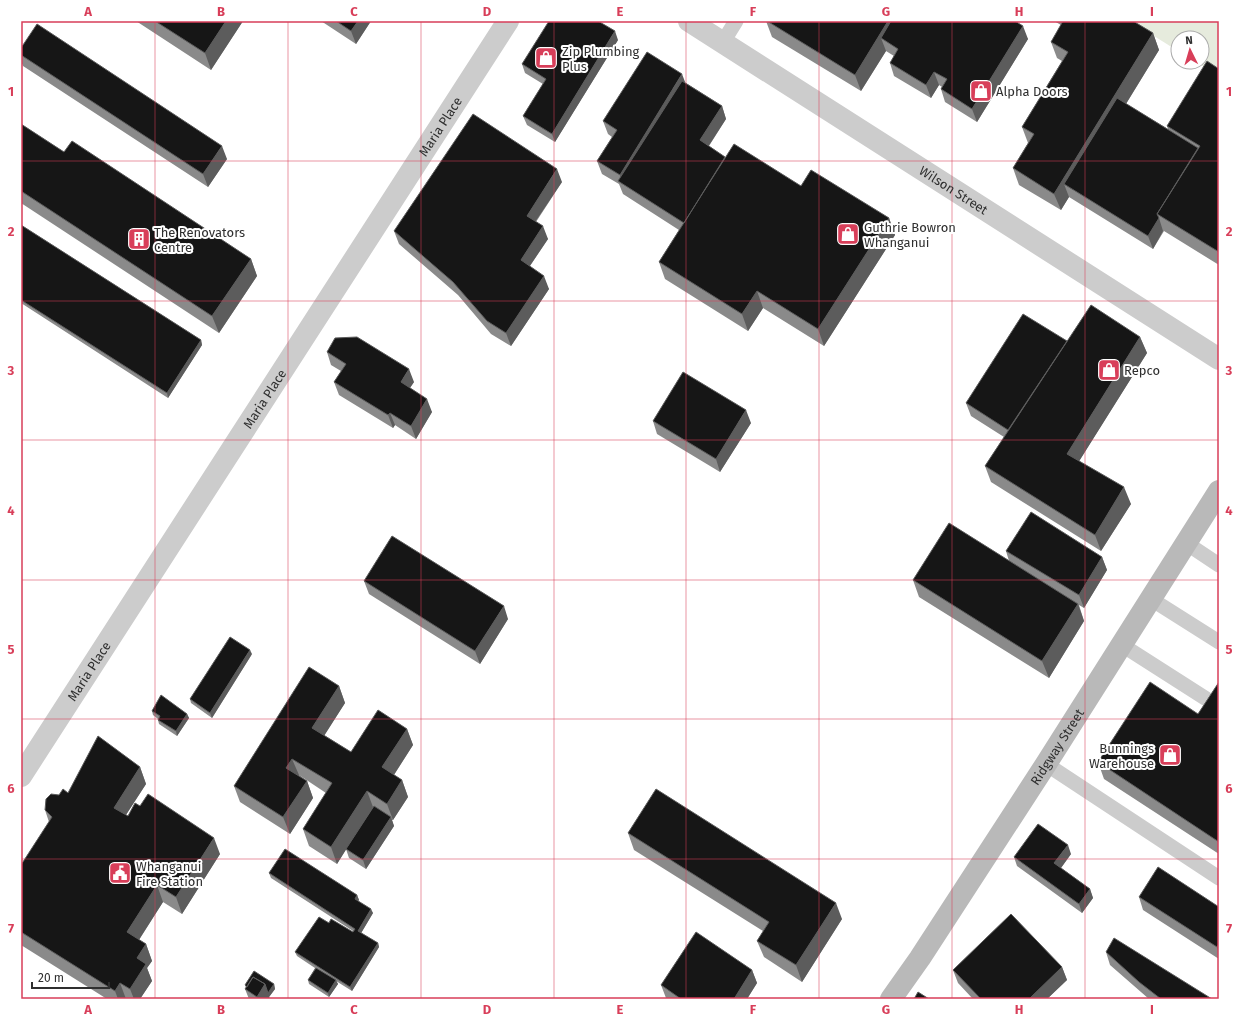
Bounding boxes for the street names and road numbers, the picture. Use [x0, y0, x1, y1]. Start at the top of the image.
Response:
street label: Maria Place [415, 94, 465, 159]
street label: Wilson Street [917, 162, 991, 217]
street label: Maria Place [240, 366, 289, 431]
street label: Maria Place [64, 638, 113, 703]
street label: Ridgway Street [1027, 706, 1087, 788]

